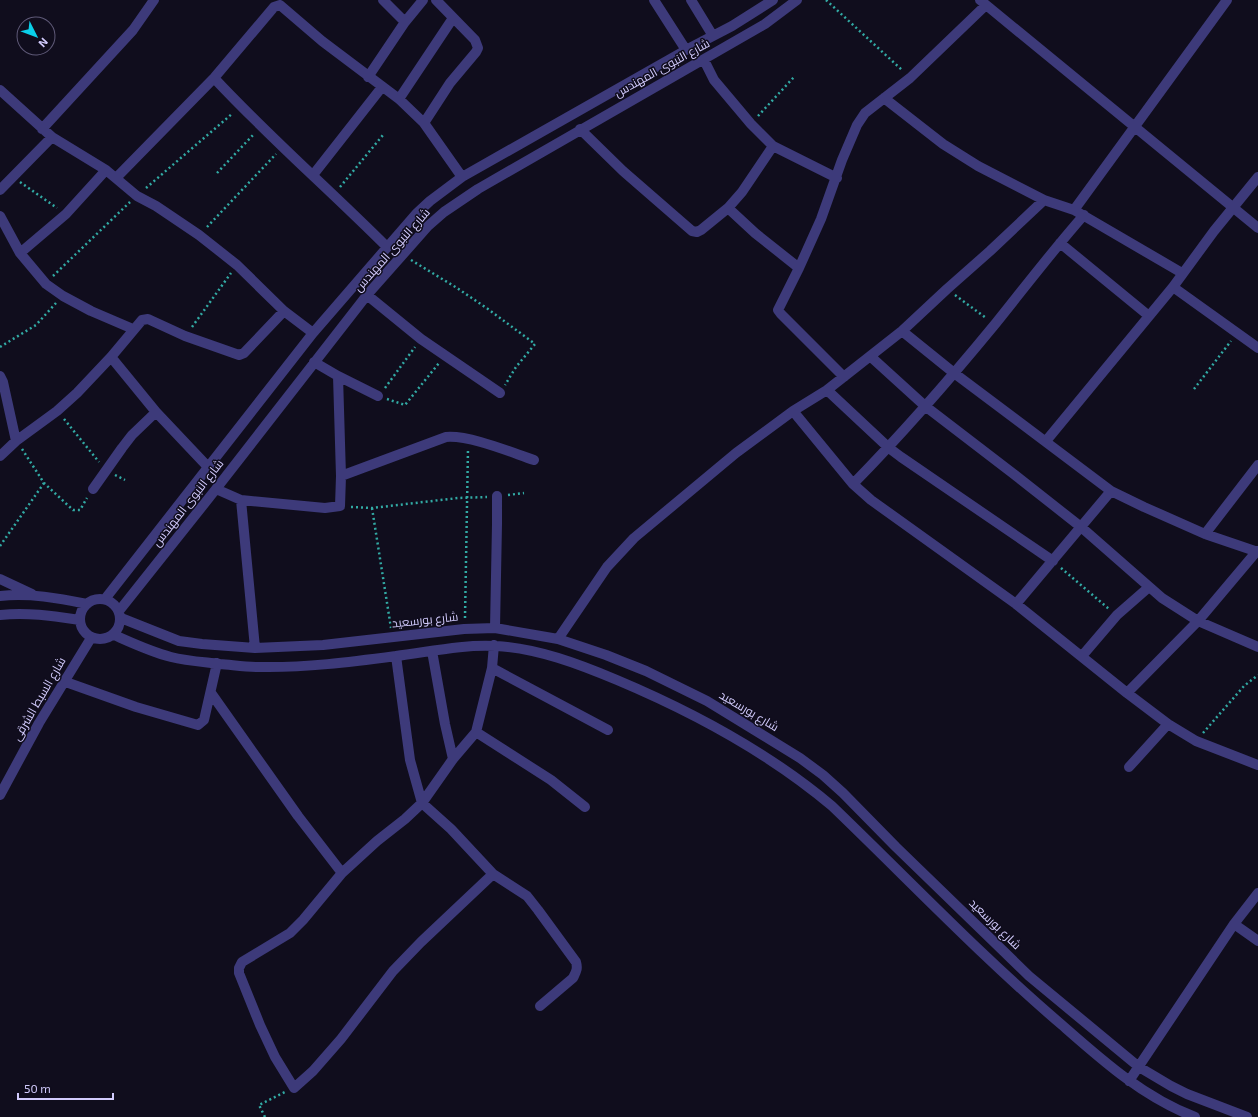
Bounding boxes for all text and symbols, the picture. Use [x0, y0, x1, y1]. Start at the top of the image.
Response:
north arrow [16, 16, 56, 56]
street label: شارع النبوى المهندس [611, 35, 713, 101]
text: N [36, 36, 51, 50]
street label: شارع النبوى المهندس [350, 205, 434, 295]
street label: شارع النبوى المهندس [149, 456, 227, 550]
street label: شارع بورسعيد [391, 609, 459, 631]
street label: شارع السبط الشرقى [8, 654, 70, 744]
street label: شارع بورسعيد [716, 687, 782, 735]
street label: شارع بورسعيد [965, 895, 1025, 953]
scale bar [18, 1075, 113, 1101]
text: 50 m [24, 1081, 51, 1095]

